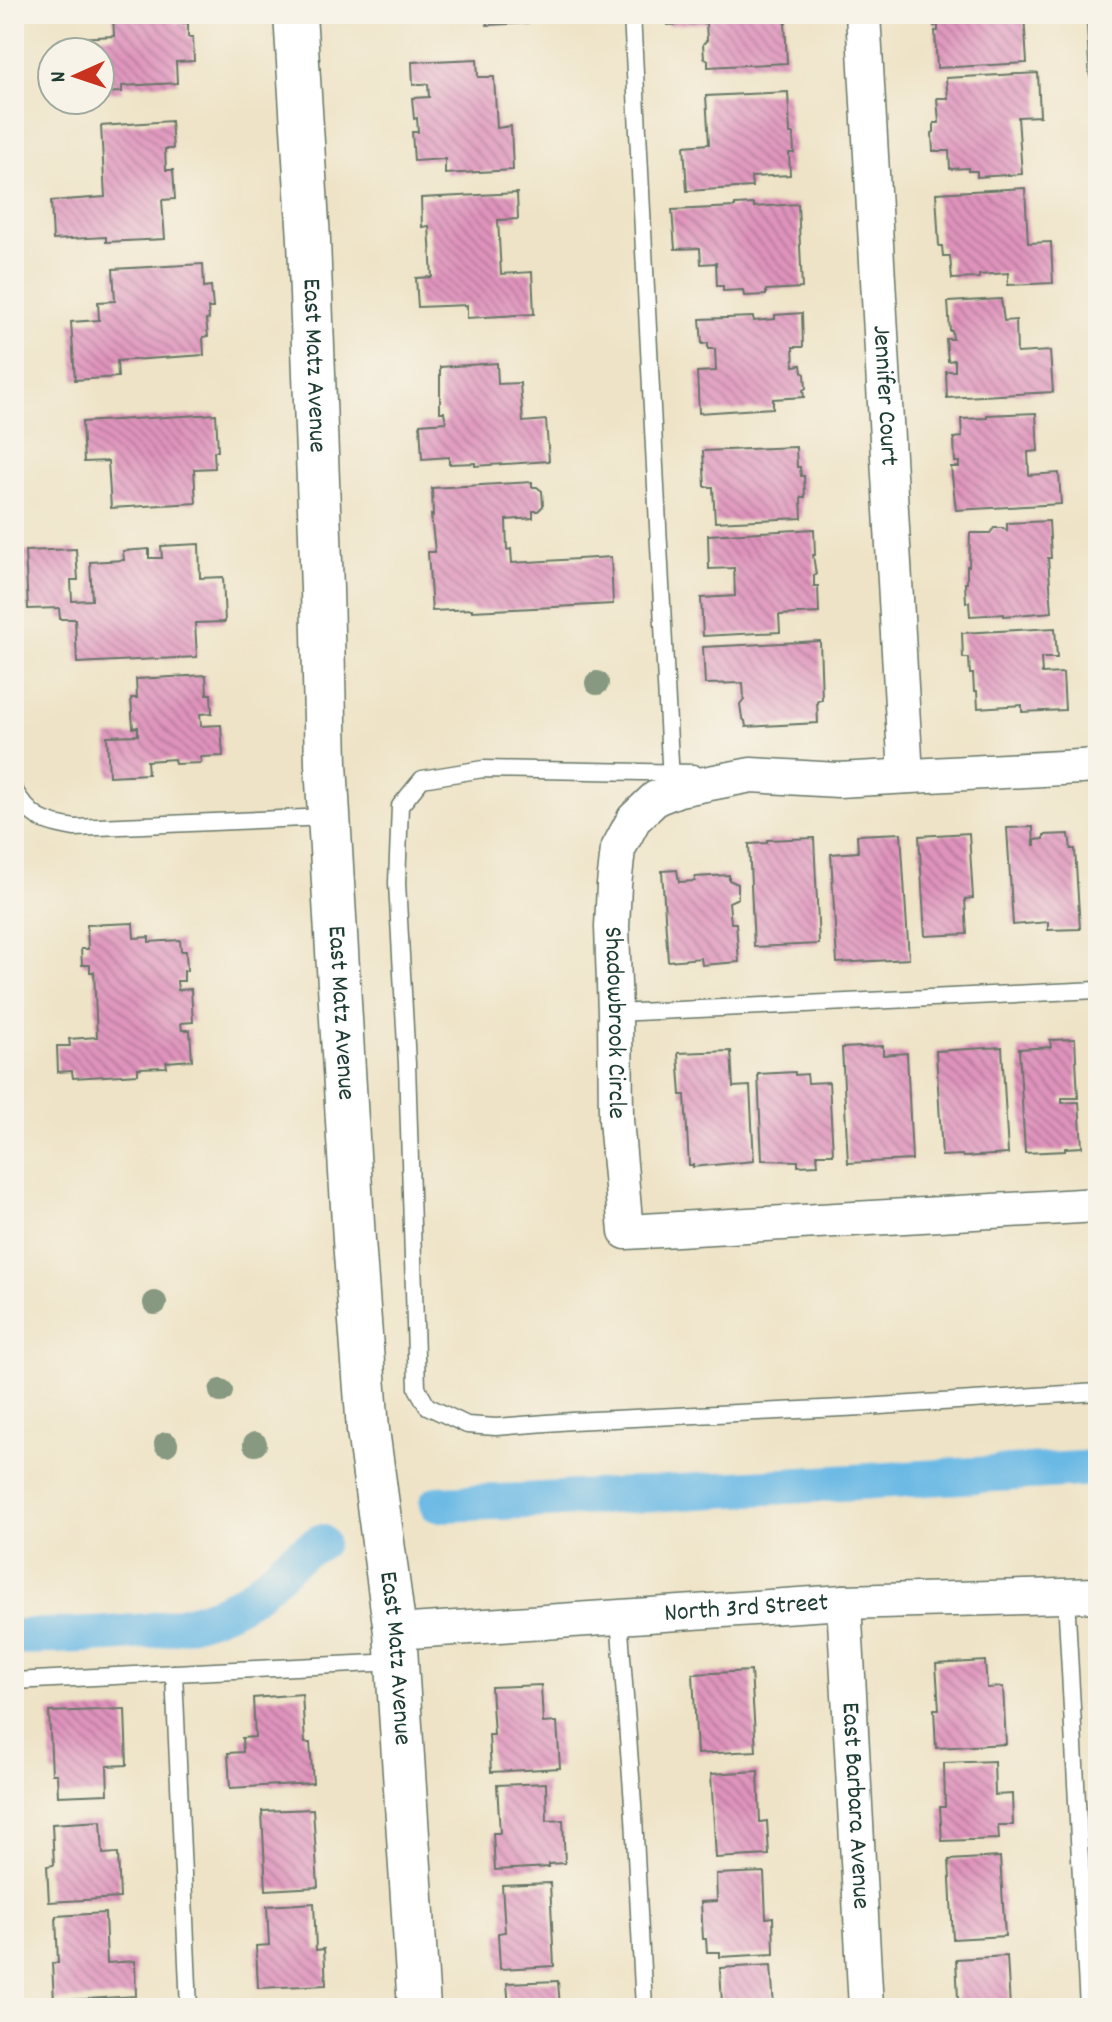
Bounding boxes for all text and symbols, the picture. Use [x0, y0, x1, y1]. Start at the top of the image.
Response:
north arrow [36, 36, 116, 116]
text: N [44, 70, 75, 83]
street label: East Matz Avenue [292, 278, 335, 453]
street label: Jennifer Court [862, 324, 907, 467]
street label: East Matz Avenue [317, 925, 364, 1101]
street label: Shadowbrook Circle [593, 926, 634, 1119]
street label: East Matz Avenue [369, 1569, 421, 1746]
street label: North 3rd Street [663, 1585, 830, 1632]
street label: East Barbara Avenue [831, 1701, 879, 1910]

